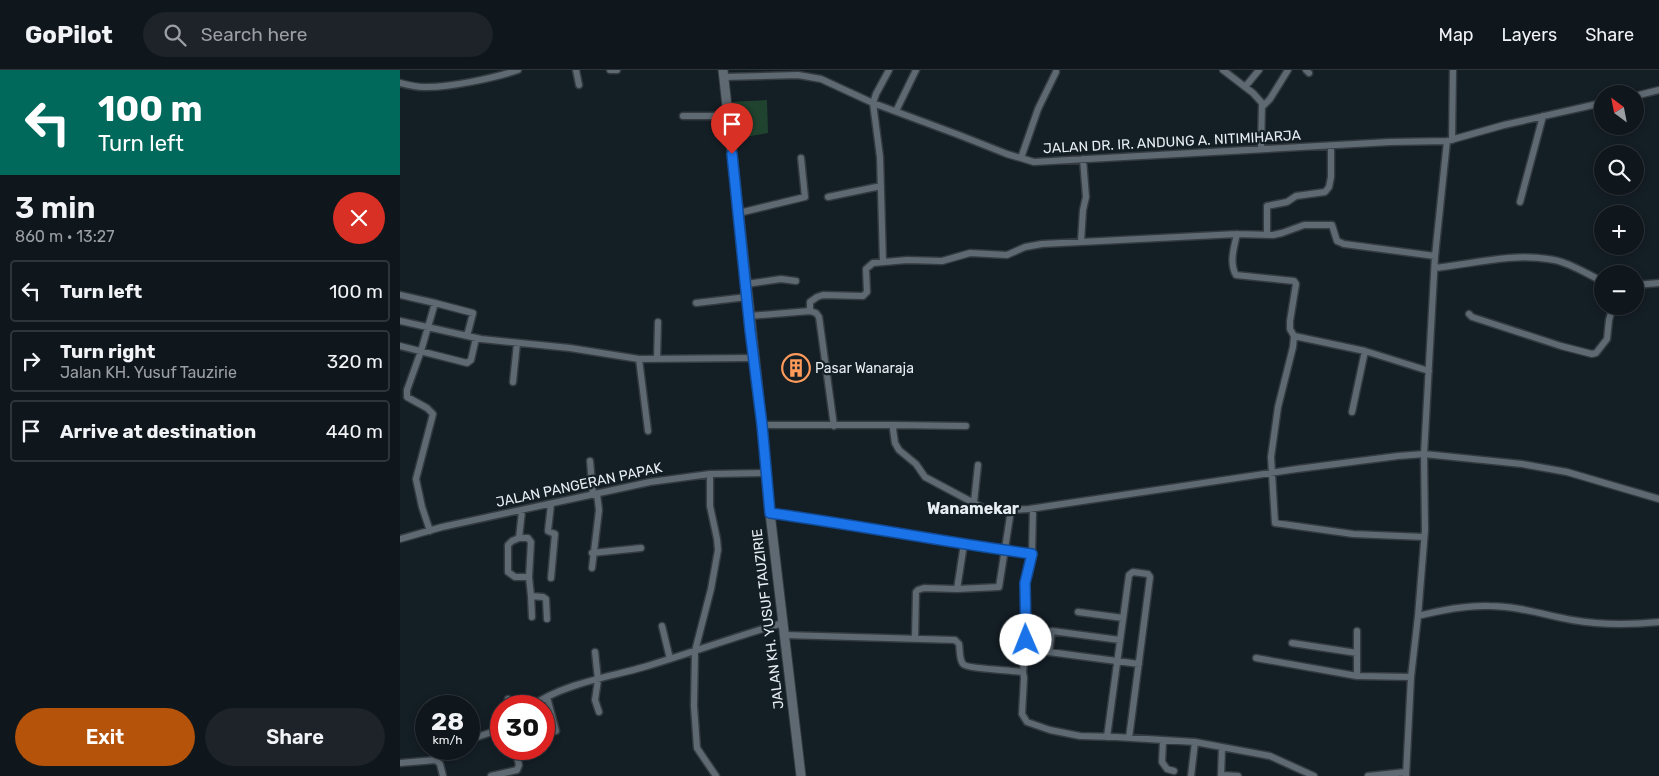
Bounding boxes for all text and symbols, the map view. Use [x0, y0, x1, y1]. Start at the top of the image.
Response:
search box [143, 12, 493, 57]
text: GoPilot [25, 21, 113, 49]
icon: search [161, 21, 189, 49]
text: Search here [201, 23, 307, 46]
text: Map [1439, 24, 1474, 46]
text: Layers [1502, 24, 1557, 46]
text: Share [1585, 24, 1634, 46]
north arrow [1594, 85, 1644, 135]
map controls [1594, 85, 1644, 315]
text: 100 m [98, 88, 203, 130]
icon: left [15, 90, 80, 155]
pin [711, 103, 753, 154]
icon: arrive [718, 110, 746, 138]
street label: JALAN DR. IR. ANDUNG A. NITIMIHARJA [1043, 127, 1302, 157]
text: Turn left [98, 130, 184, 157]
button: search [1594, 145, 1644, 195]
text: 3 min [15, 190, 95, 226]
button: close [333, 192, 385, 244]
button: + [1594, 205, 1644, 255]
text: 860 m · 13:27 [15, 227, 114, 246]
button: − [1594, 265, 1644, 315]
icon: left [17, 277, 45, 305]
text: Turn left [60, 280, 142, 303]
text: 100 m [329, 280, 383, 303]
text: Turn right [60, 340, 155, 363]
icon: right [17, 347, 45, 375]
text: 320 m [327, 350, 383, 373]
building icon: Pasar Wanaraja [781, 353, 811, 383]
place label: Pasar Wanaraja [815, 360, 914, 377]
text: Jalan KH. Yusuf Tauzirie [60, 363, 237, 382]
icon: arrive [17, 417, 45, 445]
text: Arrive at destination [60, 420, 256, 443]
text: 440 m [326, 420, 383, 443]
street label: JALAN PANGERAN PAPAK [494, 459, 664, 511]
district label: Wanamekar [927, 499, 1020, 518]
street label: JALAN KH. YUSUF TAUZIRIE [748, 528, 788, 710]
position arrow [999, 613, 1051, 665]
speed limit sign: 30 [490, 695, 555, 760]
text: 28 [431, 707, 464, 736]
button: Exit [15, 708, 195, 766]
button: Share [205, 708, 385, 766]
text: km/h [433, 733, 462, 747]

